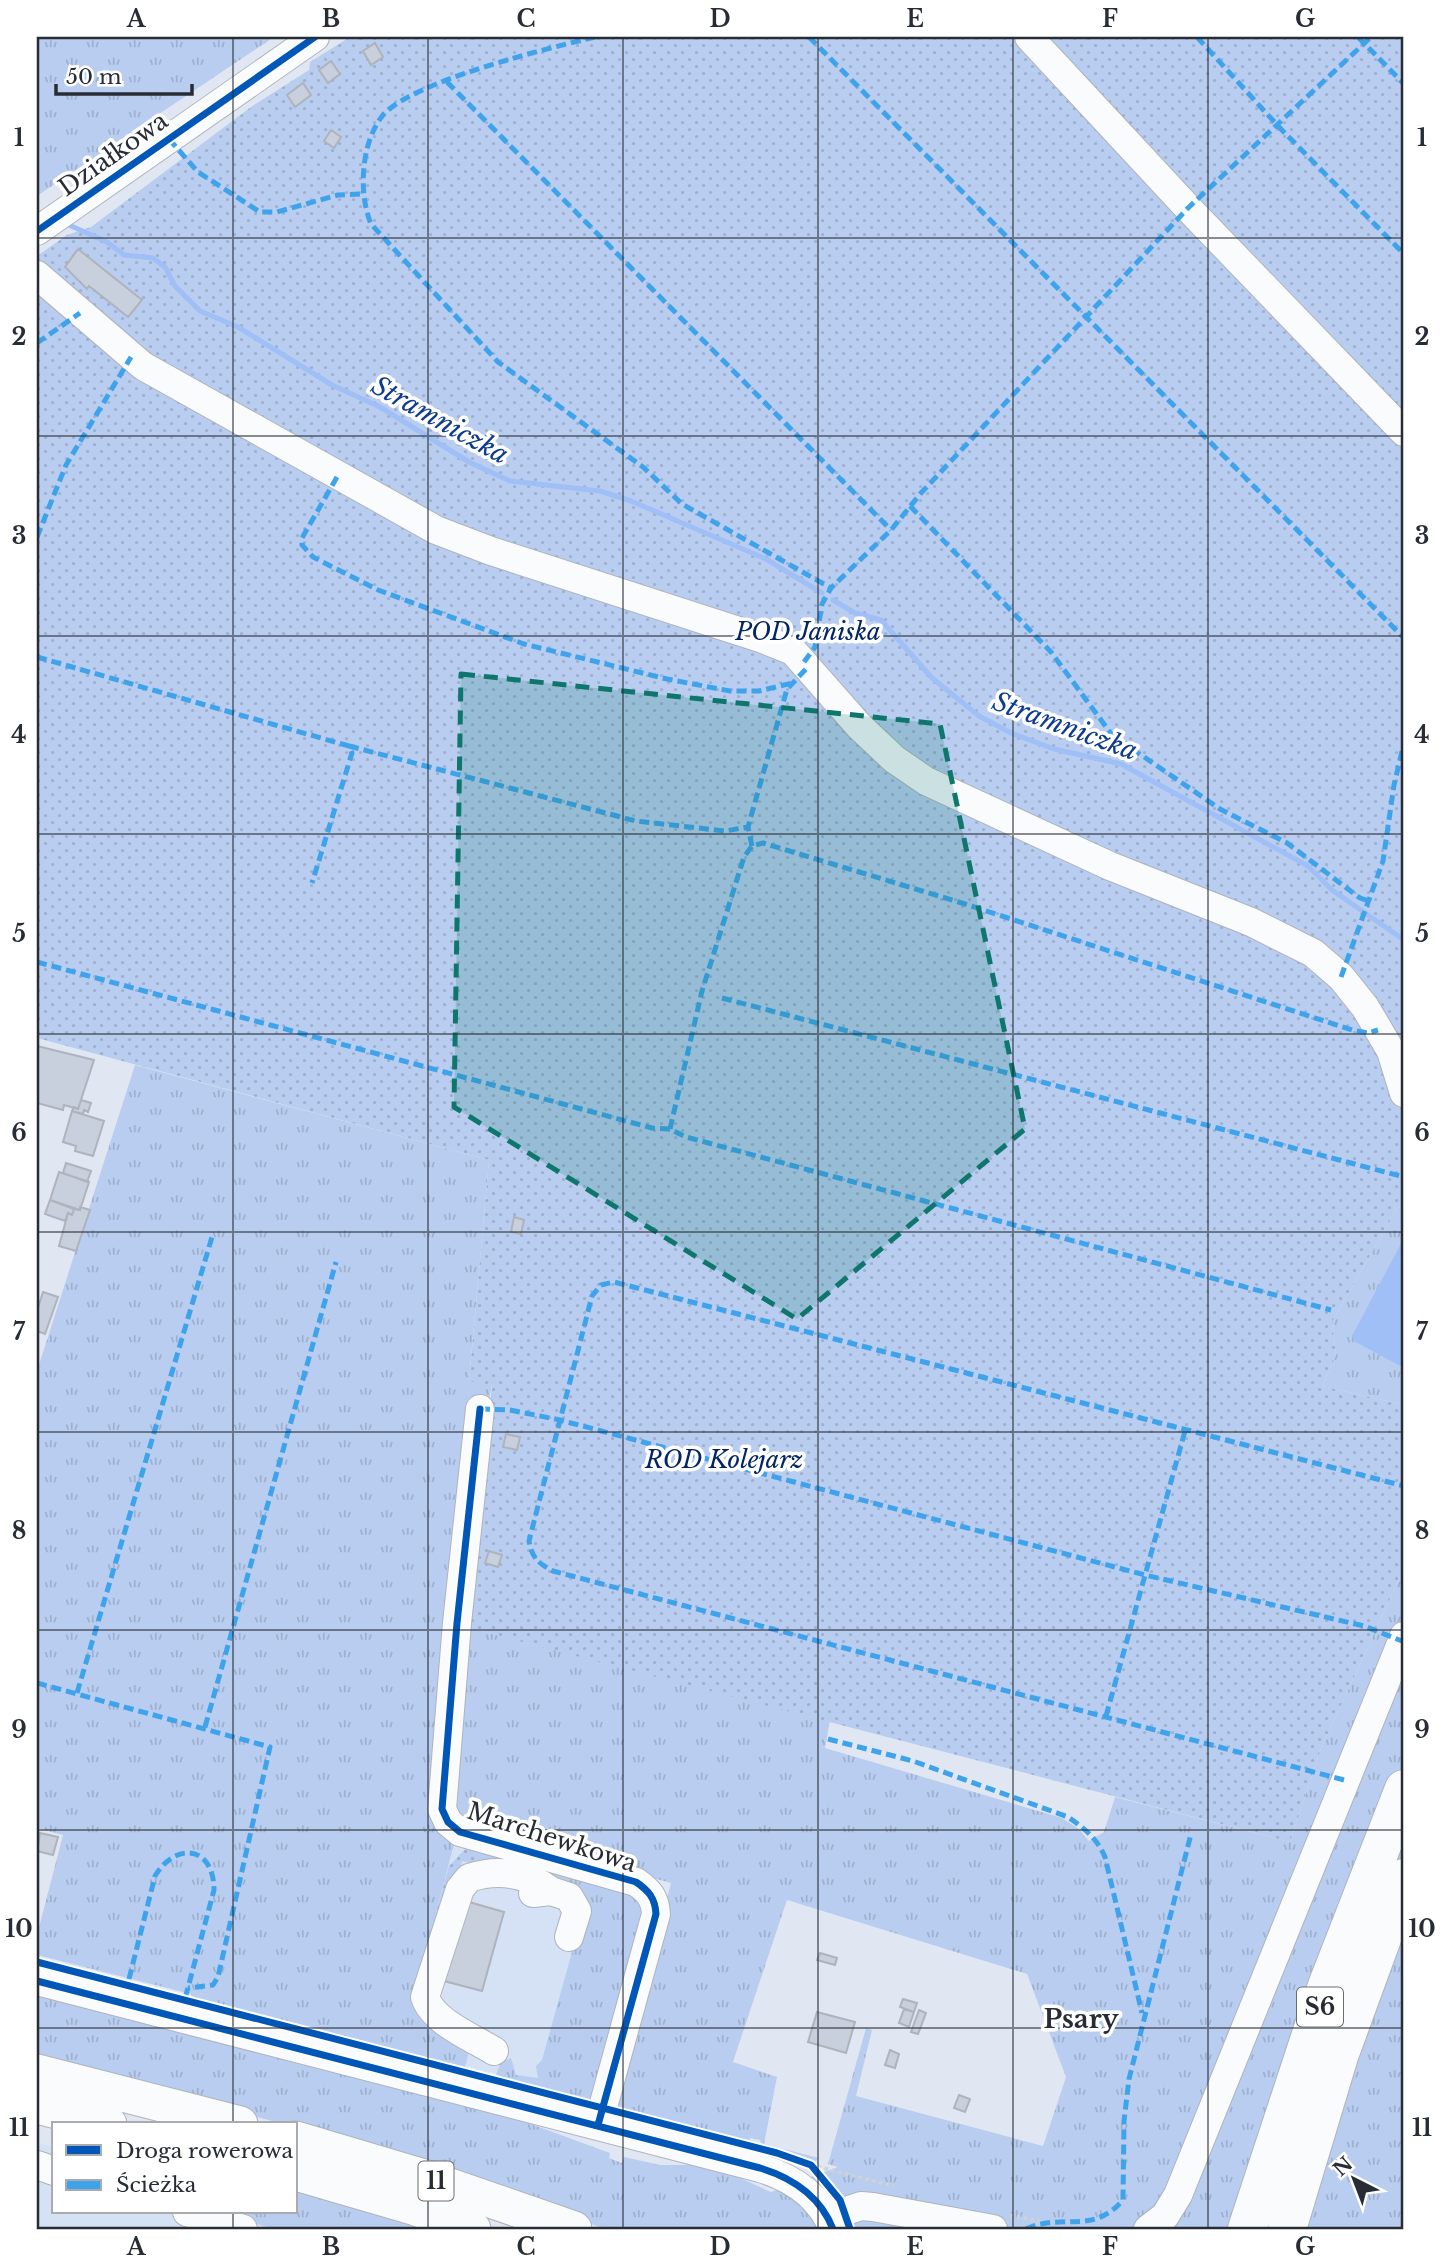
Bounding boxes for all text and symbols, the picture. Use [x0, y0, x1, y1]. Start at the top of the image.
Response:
text: A [126, 5, 147, 33]
text: B [322, 5, 340, 33]
text: C [517, 5, 535, 33]
text: D [709, 5, 731, 33]
text: E [906, 5, 924, 33]
text: F [1102, 5, 1118, 33]
text: G [1295, 5, 1315, 33]
scale bar [56, 52, 192, 96]
text: 50 m [66, 64, 122, 90]
street label: Działkowa [53, 105, 174, 202]
text: 1 [14, 124, 24, 152]
text: 1 [1417, 124, 1427, 152]
text: 2 [12, 323, 26, 351]
text: 2 [1415, 323, 1429, 351]
water label: Stramniczka [366, 369, 514, 471]
text: 3 [12, 522, 26, 550]
text: 3 [1415, 522, 1429, 550]
park label: POD Janiska [734, 617, 881, 646]
water label: Stramniczka [988, 685, 1142, 767]
text: 4 [11, 721, 27, 749]
text: 4 [1414, 721, 1430, 749]
text: 5 [12, 920, 26, 948]
text: 5 [1415, 920, 1429, 948]
text: 6 [11, 1119, 27, 1147]
text: 6 [1414, 1119, 1430, 1147]
text: 7 [13, 1318, 26, 1346]
text: 7 [1416, 1318, 1429, 1346]
park label: ROD Kolejarz [644, 1445, 803, 1474]
text: 8 [12, 1517, 26, 1545]
text: 8 [1415, 1517, 1429, 1545]
text: 9 [11, 1716, 27, 1744]
text: 9 [1414, 1716, 1430, 1744]
street label: Marchewkowa [464, 1796, 641, 1878]
text: 10 [5, 1915, 33, 1943]
text: 10 [1408, 1915, 1436, 1943]
road number: S6 [1297, 1988, 1343, 2026]
district label: Psary [1043, 2003, 1119, 2035]
text: 11 [9, 2114, 29, 2142]
text: 11 [1412, 2114, 1432, 2142]
legend [52, 2122, 298, 2214]
text: Droga rowerowa [116, 2138, 294, 2164]
north arrow [1318, 2144, 1388, 2214]
text: N [1329, 2152, 1357, 2181]
road number: 11 [418, 2162, 453, 2200]
text: Ścieżka [116, 2172, 197, 2198]
text: A [126, 2233, 147, 2261]
text: B [322, 2233, 340, 2261]
text: C [517, 2233, 535, 2261]
text: D [709, 2233, 731, 2261]
text: E [906, 2233, 924, 2261]
text: F [1102, 2233, 1118, 2261]
text: G [1295, 2233, 1315, 2261]

